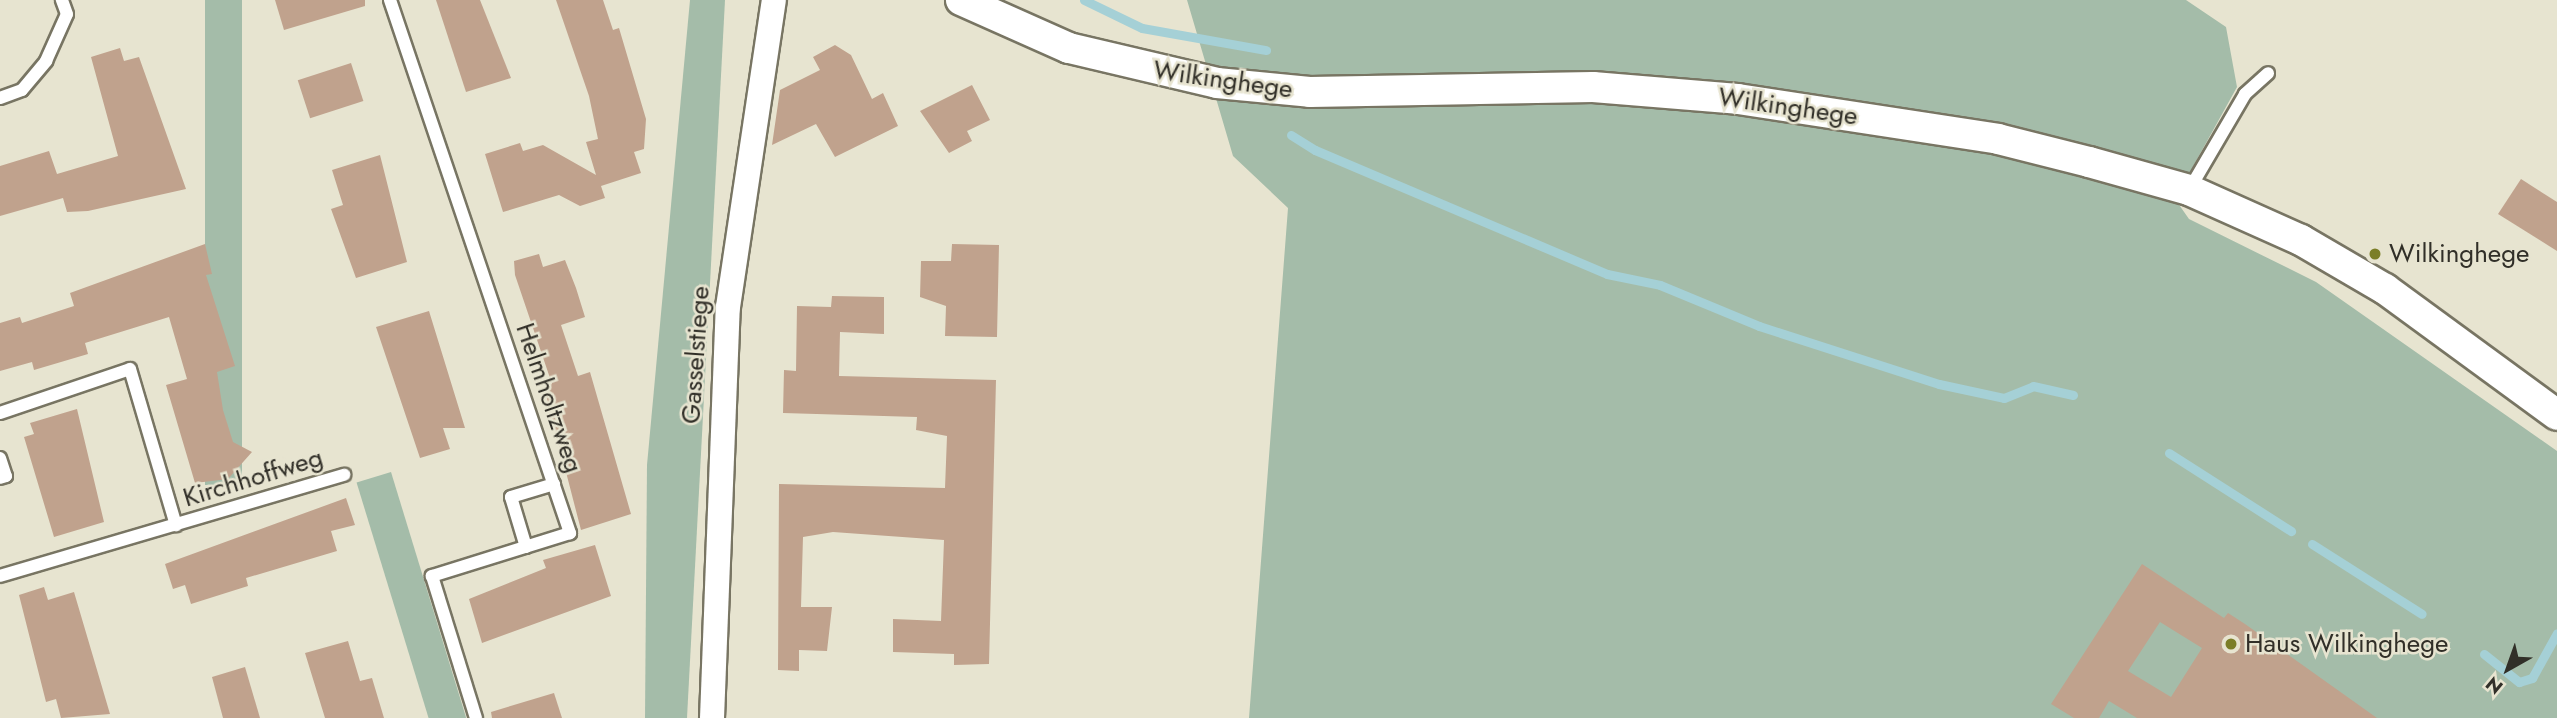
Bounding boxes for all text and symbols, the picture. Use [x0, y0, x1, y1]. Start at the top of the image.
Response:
street label: Wilkinghege [1151, 55, 1295, 105]
street label: Wilkinghege [1716, 82, 1860, 132]
place label: Wilkinghege [2389, 238, 2529, 270]
marker: Wilkinghege [2367, 246, 2383, 262]
street label: Gasselstiege [676, 285, 716, 425]
street label: Helmholtzweg [509, 319, 589, 477]
street label: Kirchhoffweg [179, 442, 327, 514]
place label: Haus Wilkinghege [2245, 628, 2448, 660]
north arrow [2473, 634, 2543, 704]
marker: Haus Wilkinghege [2223, 636, 2239, 652]
text: N [2480, 670, 2509, 701]

